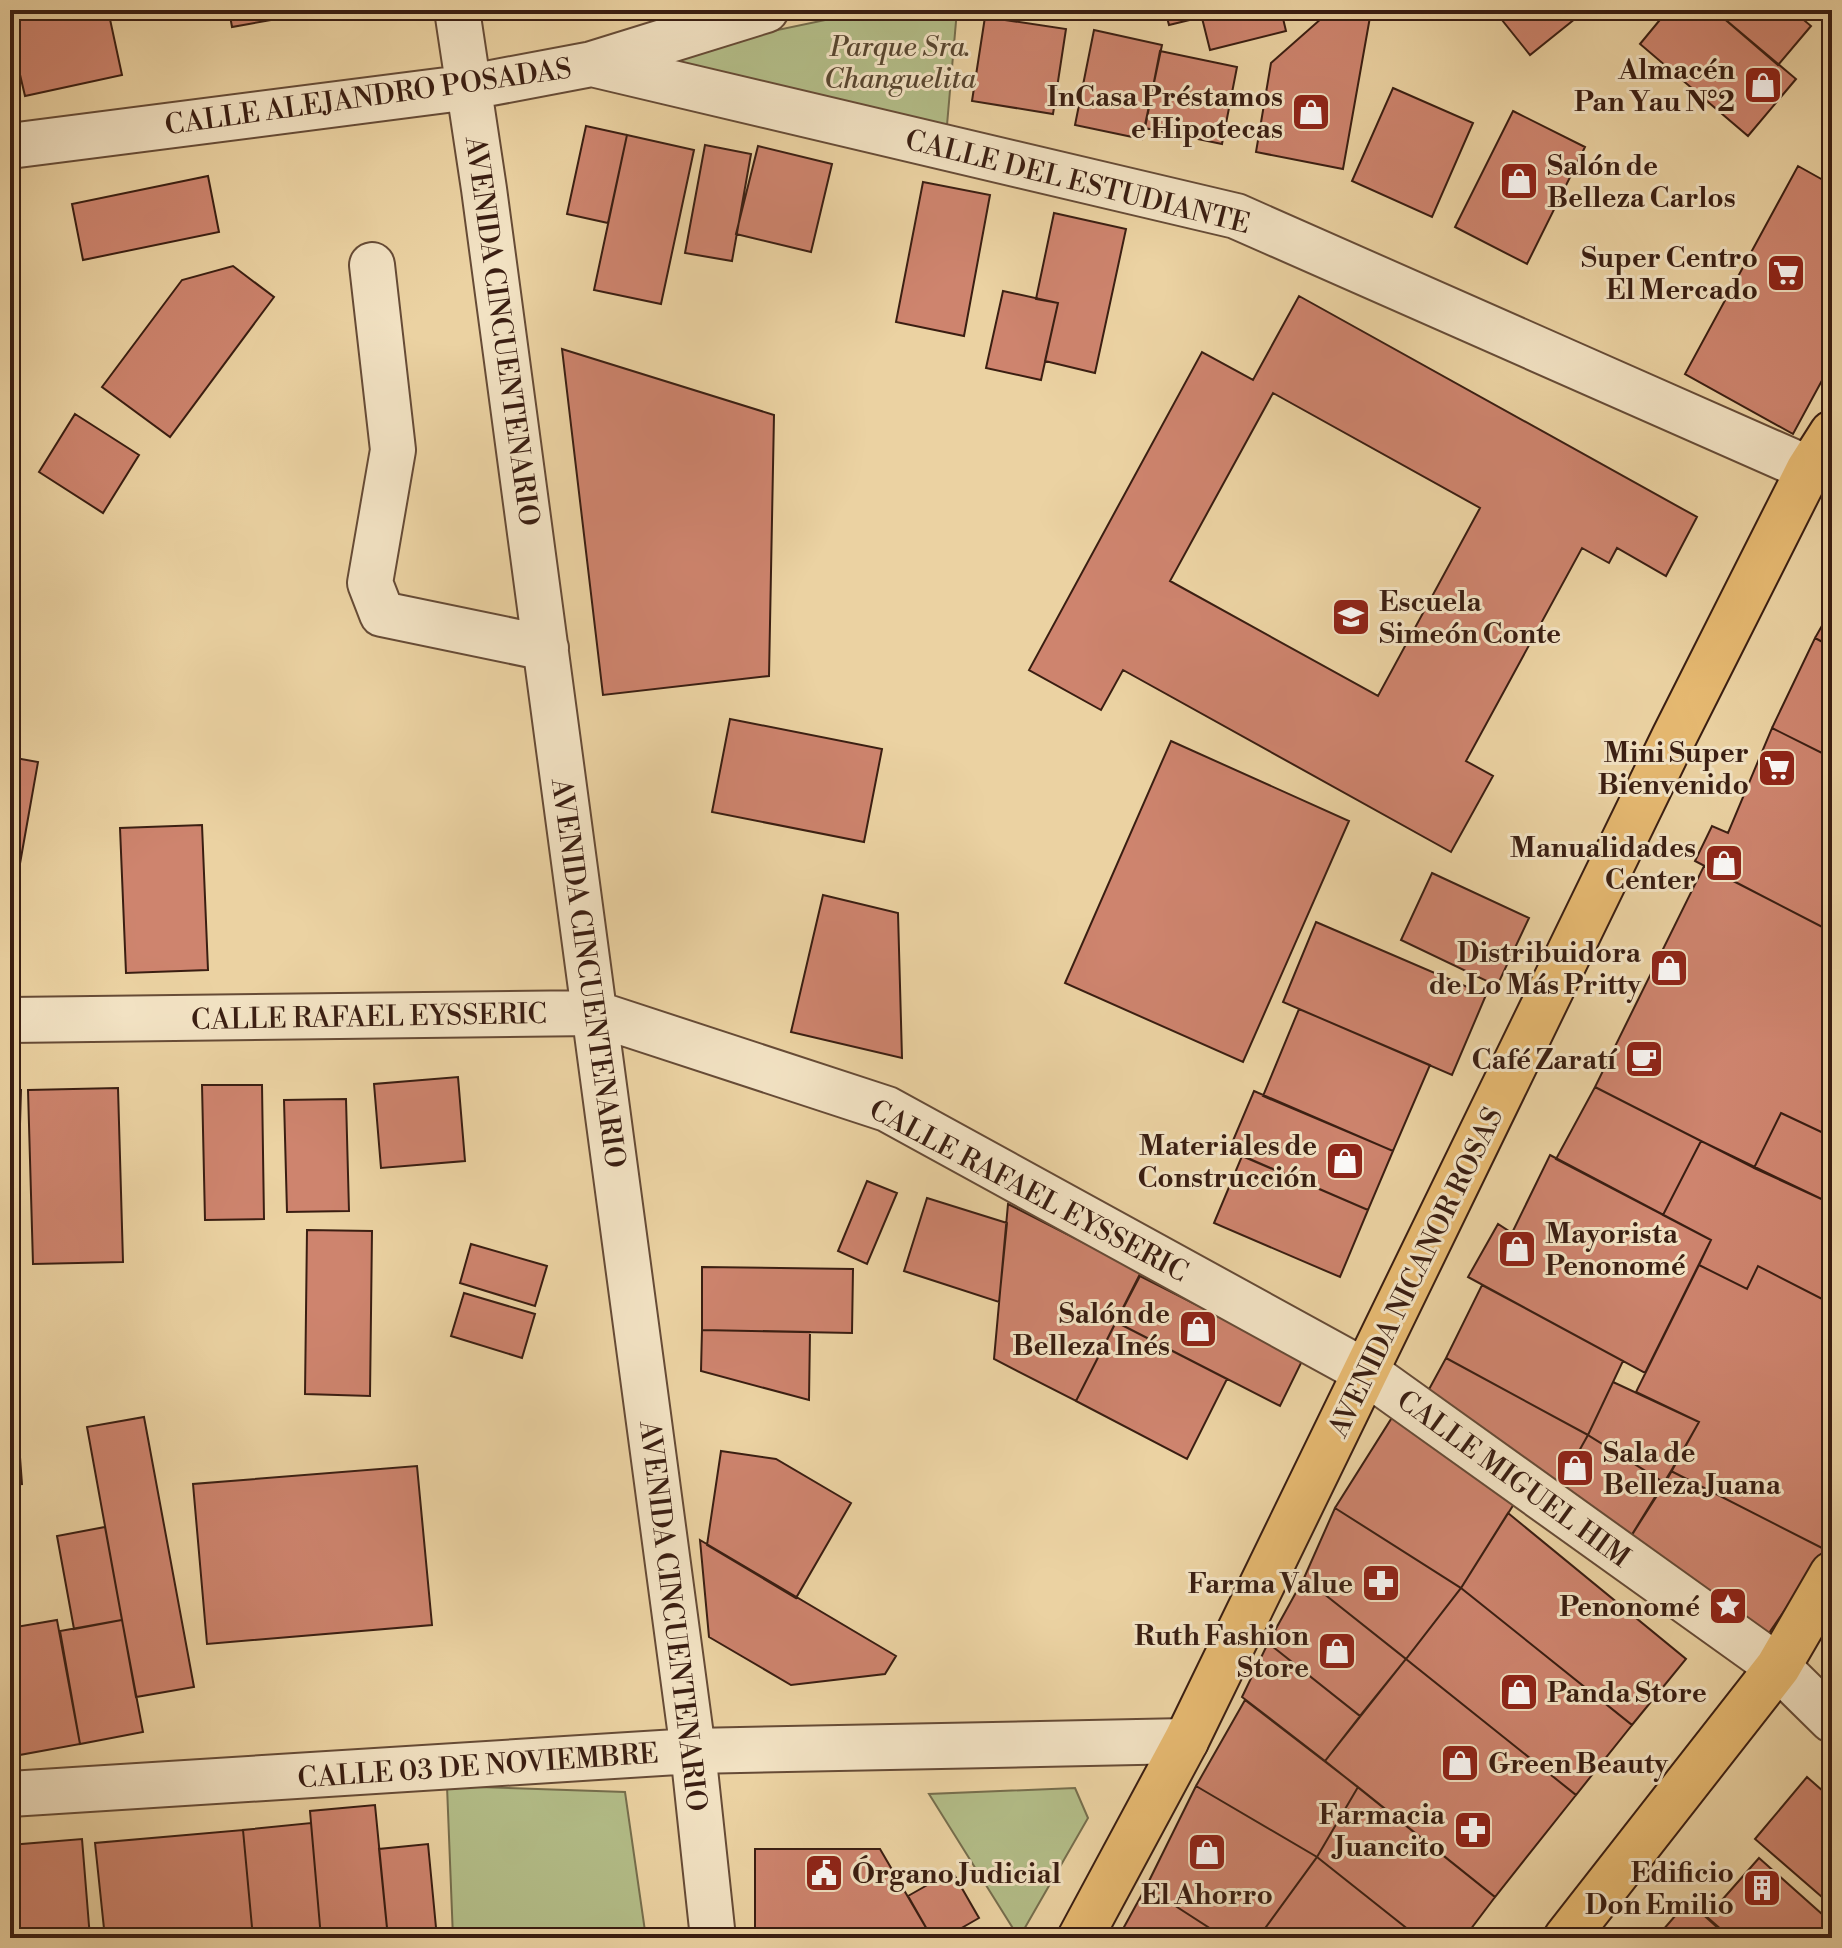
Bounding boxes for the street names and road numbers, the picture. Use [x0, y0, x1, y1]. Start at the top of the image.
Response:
street label: CALLE ALEJANDRO POSADAS [163, 52, 574, 143]
street label: CALLE DEL ESTUDIANTE [902, 123, 1254, 242]
street label: AVENIDA CINCUENTENARIO [457, 133, 546, 528]
street label: AVENIDA CINCUENTENARIO [543, 775, 632, 1170]
street label: CALLE RAFAEL EYSSERIC [191, 997, 547, 1038]
street label: CALLE RAFAEL EYSSERIC [863, 1092, 1194, 1290]
street label: AVENIDA NICANOR ROSAS [1321, 1102, 1511, 1444]
street label: CALLE MIGUEL HIM [1390, 1383, 1637, 1576]
street label: AVENIDA CINCUENTENARIO [631, 1418, 714, 1813]
street label: CALLE 03 DE NOVIEMBRE [297, 1736, 660, 1797]

